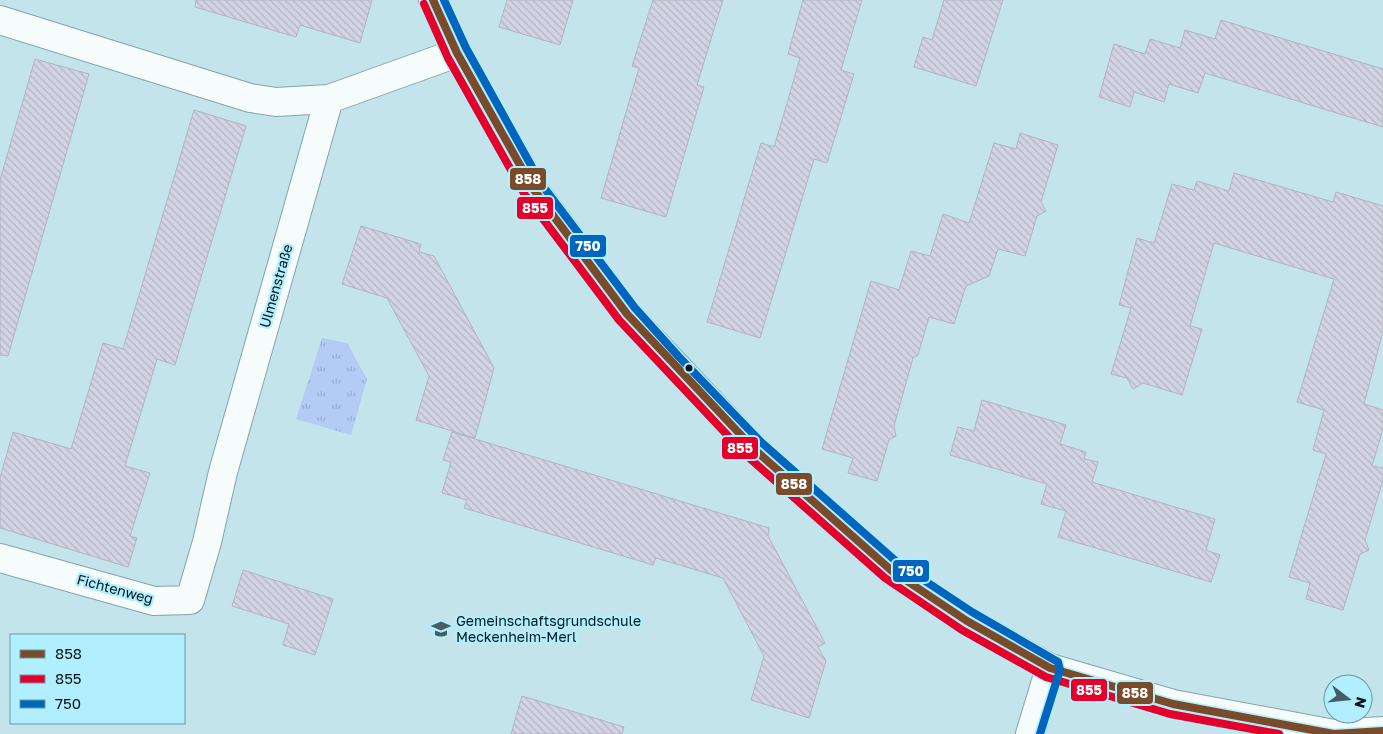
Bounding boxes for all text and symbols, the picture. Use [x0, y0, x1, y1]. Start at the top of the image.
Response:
line badge: 858 [509, 167, 547, 191]
text: 858 [515, 170, 541, 187]
line badge: 855 [516, 196, 554, 220]
text: 855 [522, 199, 548, 216]
line badge: 750 [569, 234, 607, 258]
text: 750 [575, 237, 601, 254]
street label: Ulmenstraße [255, 242, 296, 330]
unlabelled marker [684, 363, 694, 373]
line badge: 855 [721, 436, 759, 460]
text: 855 [727, 439, 753, 456]
line badge: 858 [775, 472, 813, 496]
text: 858 [781, 475, 807, 492]
line badge: 750 [892, 559, 930, 583]
text: 750 [898, 562, 924, 579]
street label: Fichtenweg [75, 570, 155, 607]
place label: Gemeinschaftsgrundschule Meckenheim-Merl [456, 612, 641, 645]
school or university icon: Gemeinschaftsgrundschule Meckenheim-Merl [430, 618, 452, 640]
legend [10, 634, 185, 724]
text: 858 [55, 644, 82, 662]
text: 855 [55, 669, 82, 687]
north arrow [1323, 674, 1373, 724]
line badge: 855 [1070, 678, 1108, 702]
text: 855 [1076, 681, 1102, 698]
line badge: 858 [1116, 681, 1154, 705]
text: 858 [1122, 684, 1148, 701]
text: 750 [55, 694, 81, 712]
text: N [1351, 695, 1371, 710]

